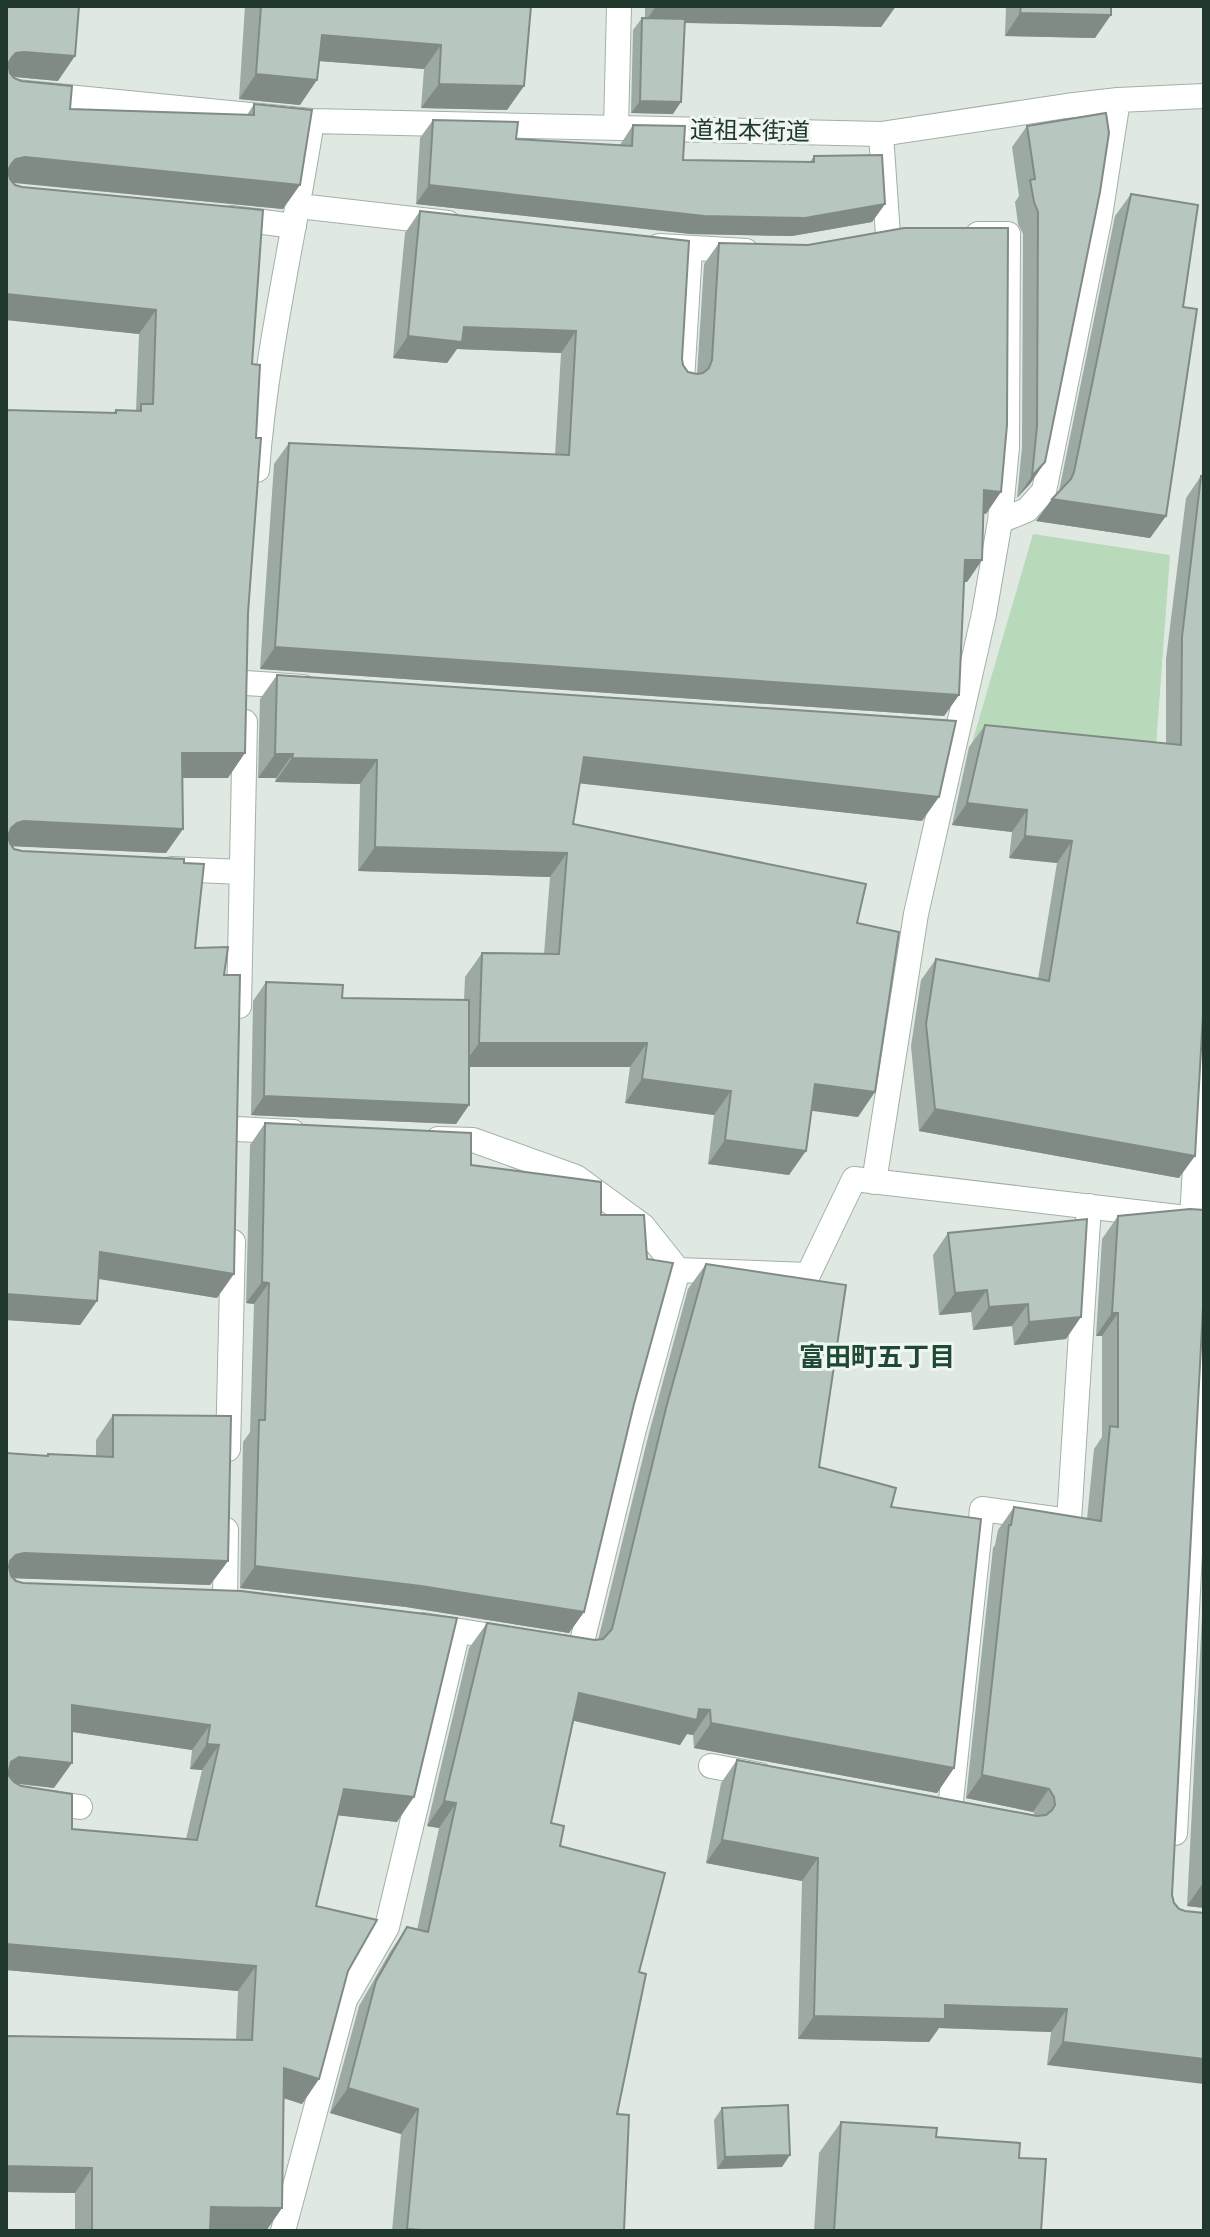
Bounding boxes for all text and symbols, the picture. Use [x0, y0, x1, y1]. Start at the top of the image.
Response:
street label: 道祖本街道 [690, 116, 810, 145]
district label: 富田町五丁目 [799, 1342, 955, 1372]

